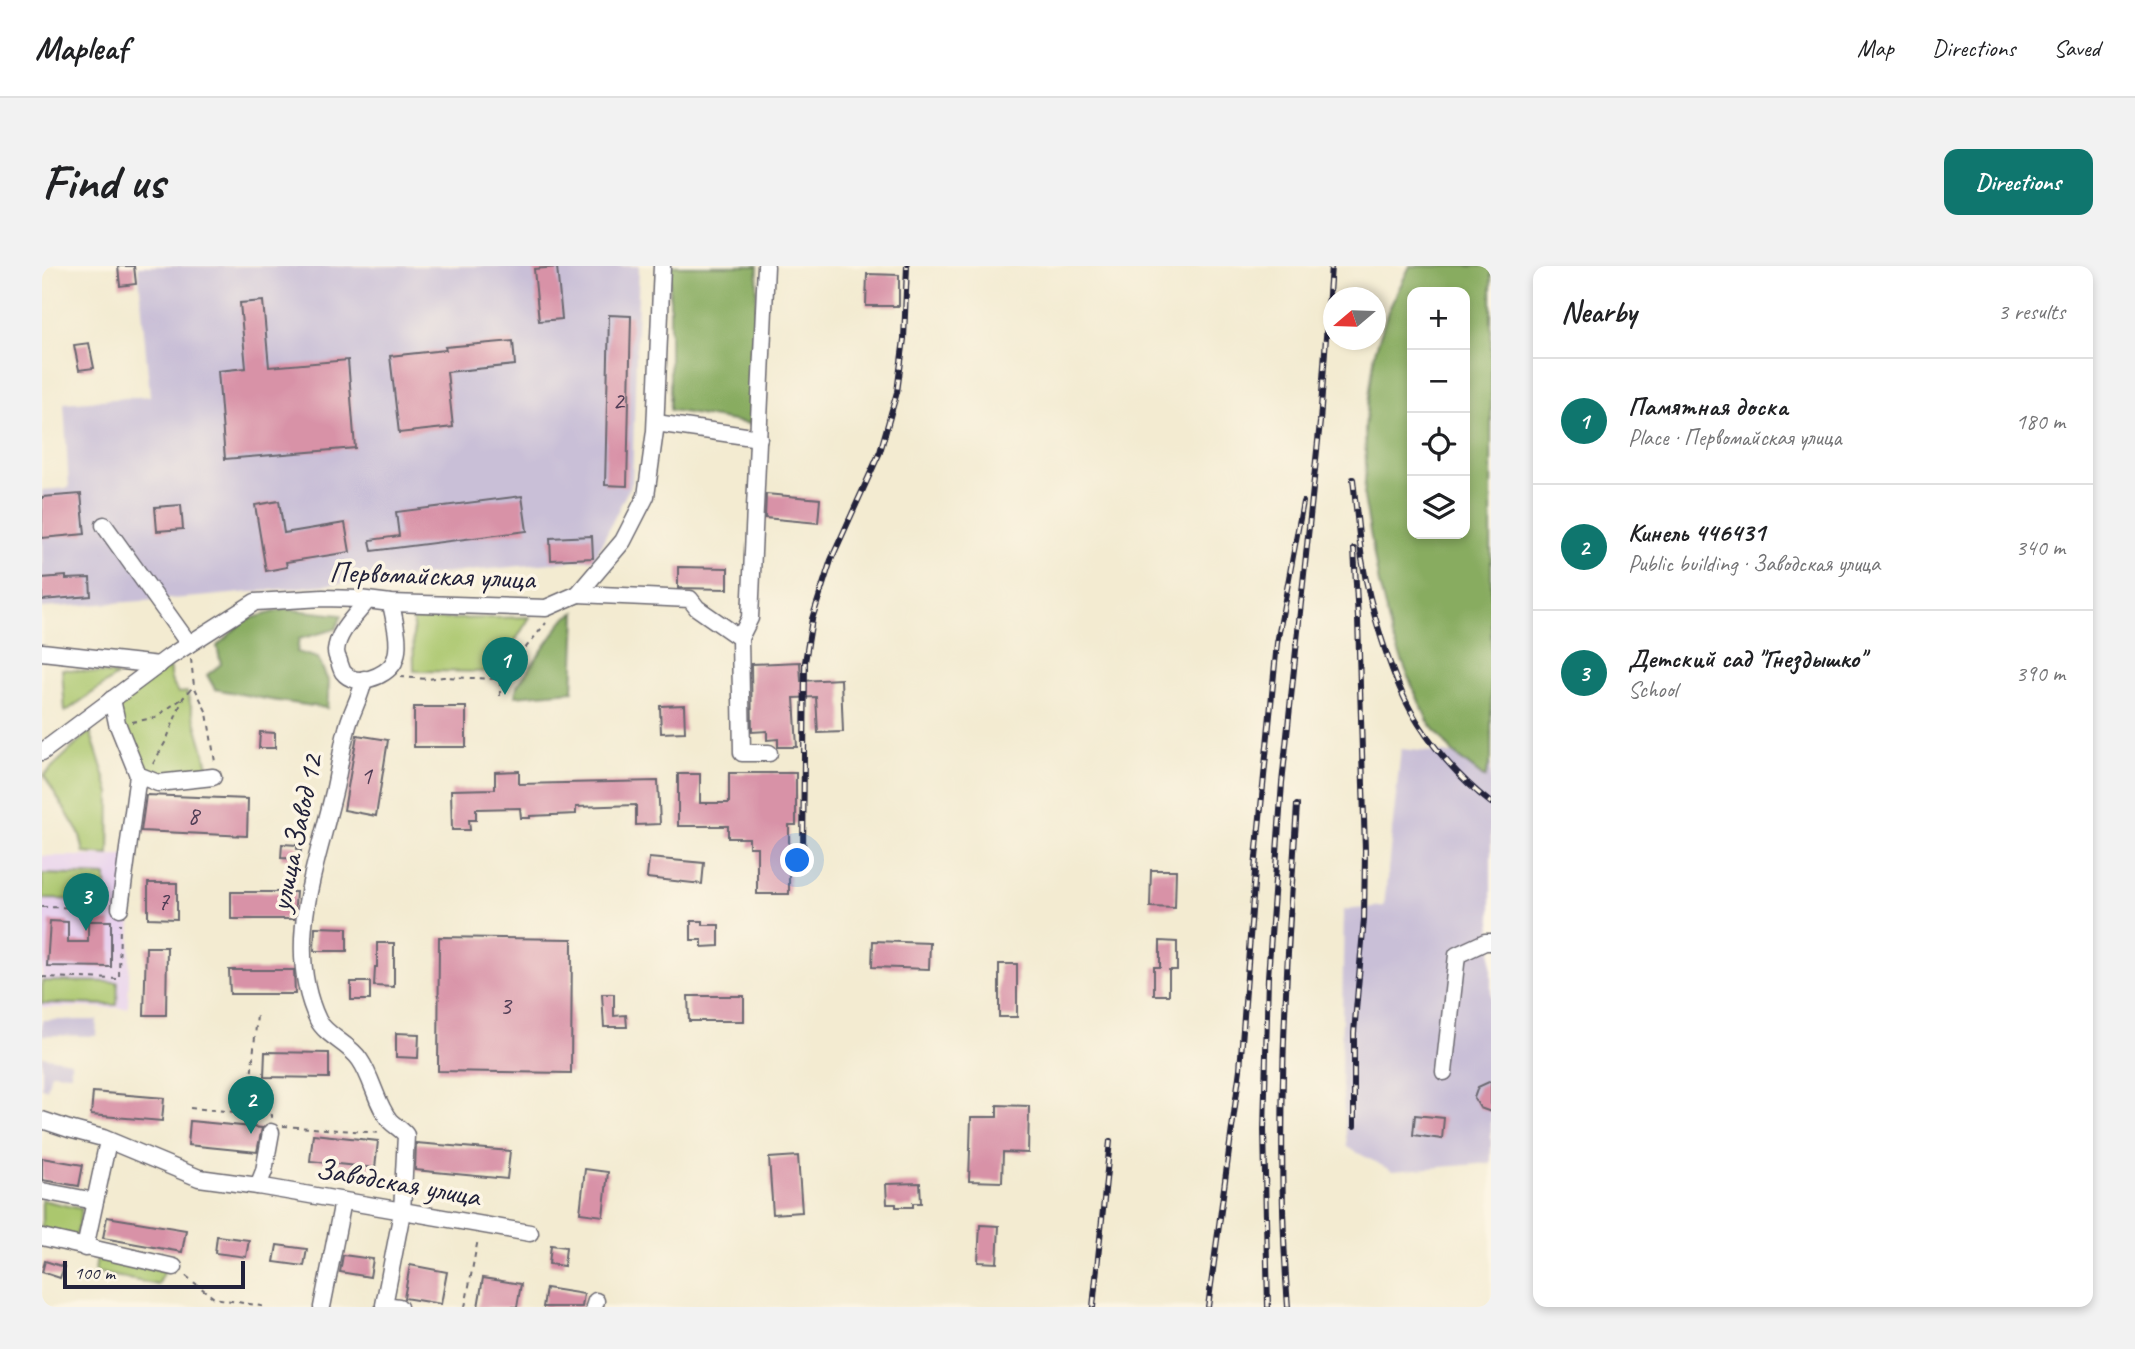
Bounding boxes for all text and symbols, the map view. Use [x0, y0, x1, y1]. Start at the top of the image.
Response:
text: Mapleaf [35, 27, 127, 69]
text: Map [1857, 33, 1894, 63]
text: Directions [1932, 33, 2015, 63]
text: Saved [2053, 33, 2100, 63]
button: Directions [1944, 149, 2093, 215]
text: Find us [42, 151, 164, 213]
north arrow [1323, 287, 1386, 350]
map controls [1407, 287, 1470, 539]
button: + [1407, 287, 1470, 350]
text: Nearby [1561, 293, 1637, 331]
text: 3 results [1998, 297, 2065, 326]
button: − [1407, 350, 1470, 413]
house number: 2 [612, 384, 626, 417]
text: Памятная доска [1628, 390, 1788, 423]
text: 1 [1579, 407, 1589, 436]
text: 180 m [2016, 407, 2065, 436]
button: locate [1407, 413, 1470, 476]
text: Place · Первомайская улица [1628, 423, 1842, 452]
button: layers [1407, 476, 1470, 539]
text: Кинель 446431 [1628, 516, 1765, 549]
text: 2 [1579, 533, 1589, 562]
text: 340 m [2016, 533, 2065, 562]
text: Public building · Заводская улица [1628, 549, 1880, 578]
street label: Первомайская улица [329, 552, 537, 598]
pin: 1 [482, 637, 528, 695]
text: Детский сад "Гнездышко" [1628, 642, 1865, 675]
text: 3 [1579, 659, 1589, 688]
text: 390 m [2016, 659, 2065, 688]
text: School [1628, 675, 1677, 704]
street label: улица Завод 12 [260, 749, 332, 917]
house number: 1 [360, 759, 373, 792]
house number: 8 [187, 799, 201, 832]
your location [780, 843, 814, 877]
pin: 3 [63, 873, 109, 931]
house number: 7 [157, 885, 170, 918]
house number: 3 [499, 989, 513, 1022]
pin: 2 [228, 1076, 274, 1134]
street label: Заводская улица [313, 1149, 485, 1215]
scale bar [63, 1258, 245, 1290]
text: 100 m [74, 1261, 115, 1285]

